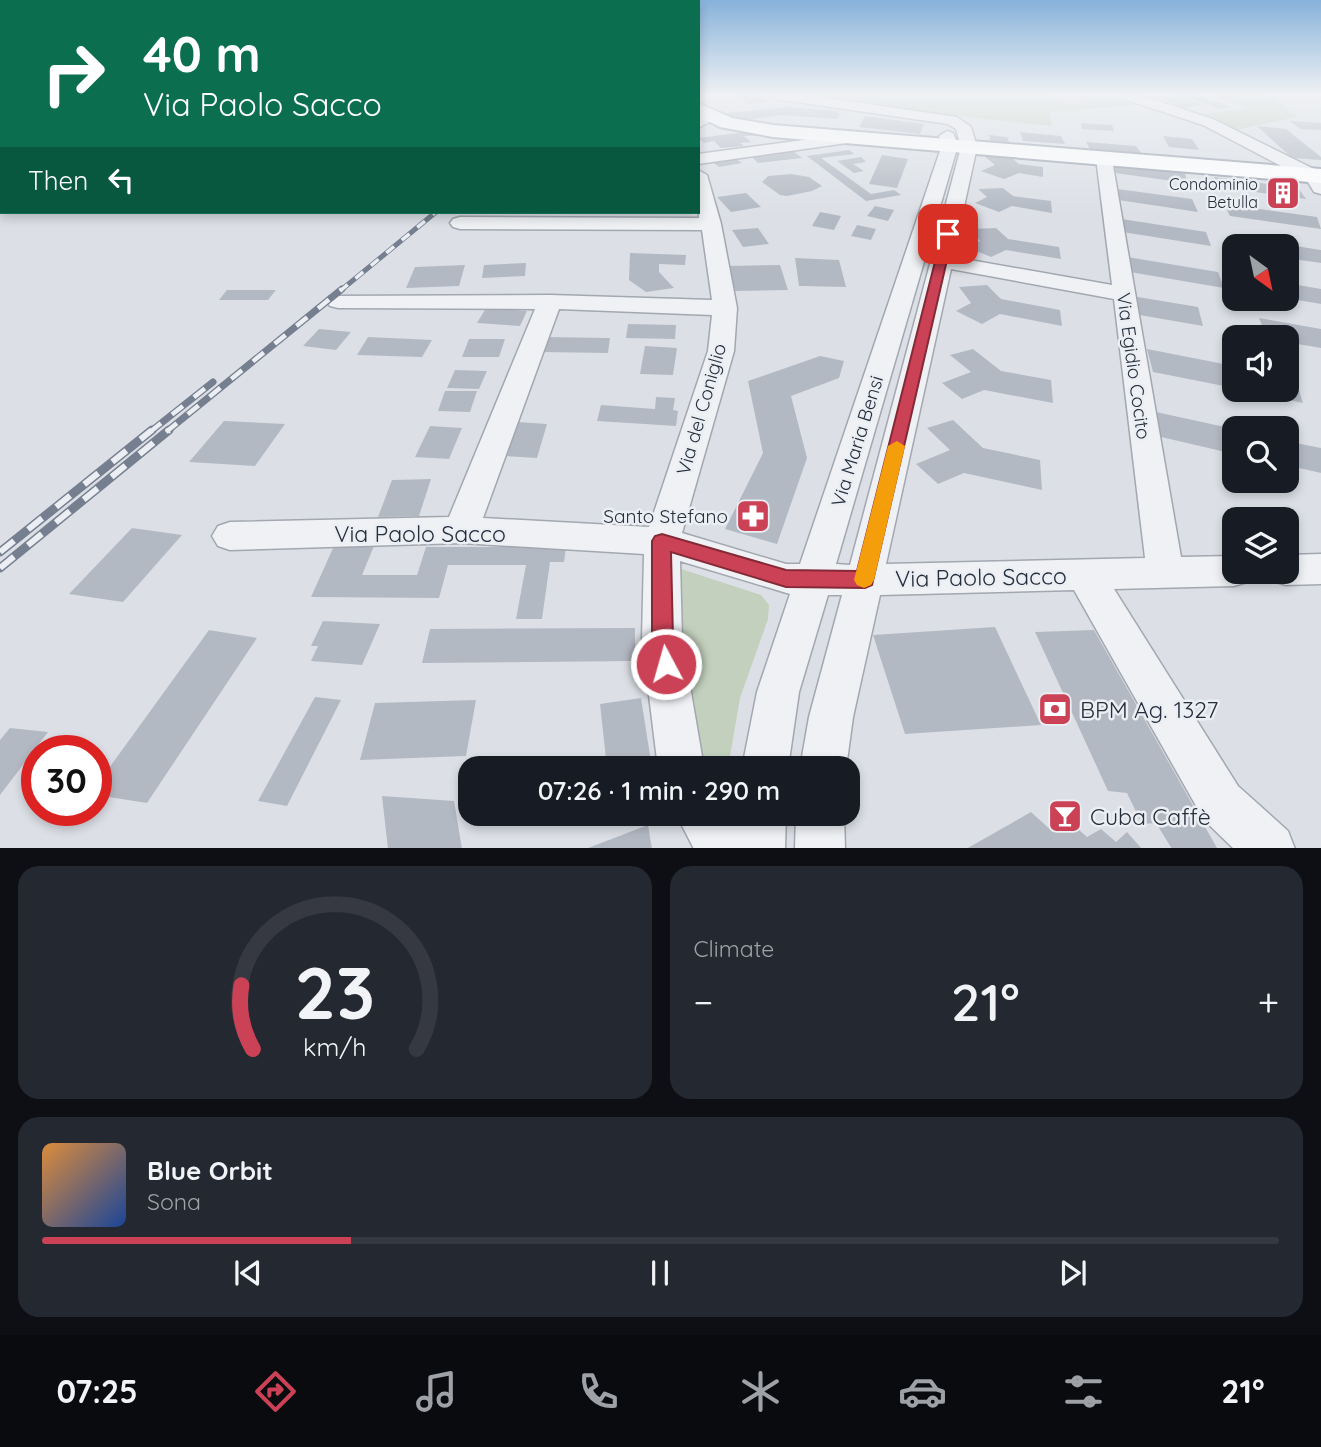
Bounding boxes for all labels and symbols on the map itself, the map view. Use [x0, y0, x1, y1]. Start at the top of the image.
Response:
place label: Condominio Betulla [1169, 174, 1258, 212]
building icon: Condominio Betulla [1264, 174, 1302, 212]
pin [918, 204, 978, 264]
north arrow [1222, 234, 1298, 312]
street label: Via Egidio Cocito [1112, 291, 1156, 441]
street label: Via del Coniglio [671, 340, 731, 478]
street label: Via Maria Bensi [826, 373, 888, 509]
pharmacy icon: Santo Stefano [734, 497, 772, 535]
place label: Santo Stefano [603, 504, 728, 528]
street label: Via Paolo Sacco [334, 519, 506, 548]
street label: Via Paolo Sacco [895, 561, 1067, 593]
position arrow [629, 627, 703, 701]
bank icon: BPM Ag. 1327 [1036, 690, 1074, 728]
place label: BPM Ag. 1327 [1080, 695, 1219, 724]
speed limit sign: 30 [21, 735, 112, 826]
bar icon: Cuba Caffè [1046, 797, 1084, 835]
place label: Cuba Caffè [1090, 802, 1211, 831]

